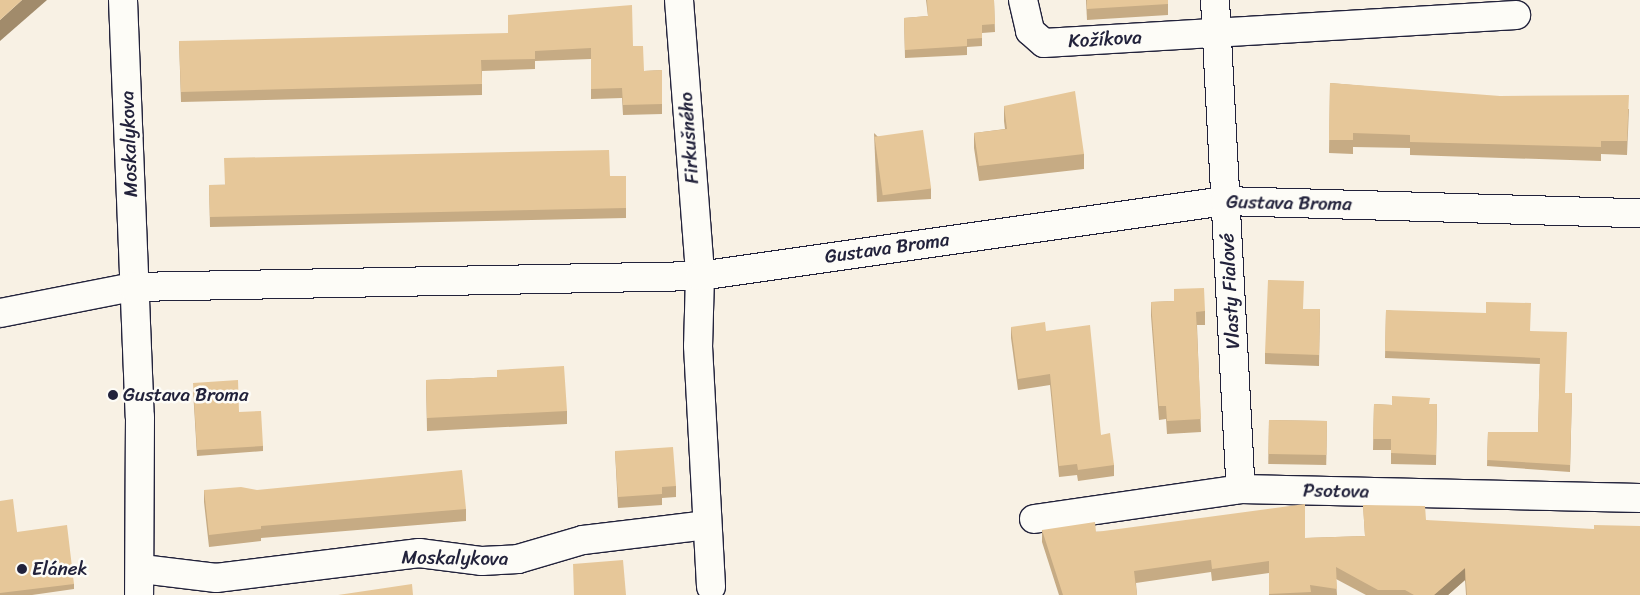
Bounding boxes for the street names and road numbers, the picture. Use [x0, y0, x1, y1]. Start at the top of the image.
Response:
street label: Kožíkova [1068, 26, 1142, 52]
street label: Moskalykova [116, 90, 142, 198]
street label: Firkušného [674, 91, 704, 185]
street label: Gustava Broma [1226, 191, 1352, 215]
street label: Gustava Broma [823, 228, 951, 268]
street label: Vlasty Fialové [1216, 232, 1244, 350]
street label: Psotova [1303, 479, 1369, 503]
street label: Moskalykova [401, 546, 509, 570]

